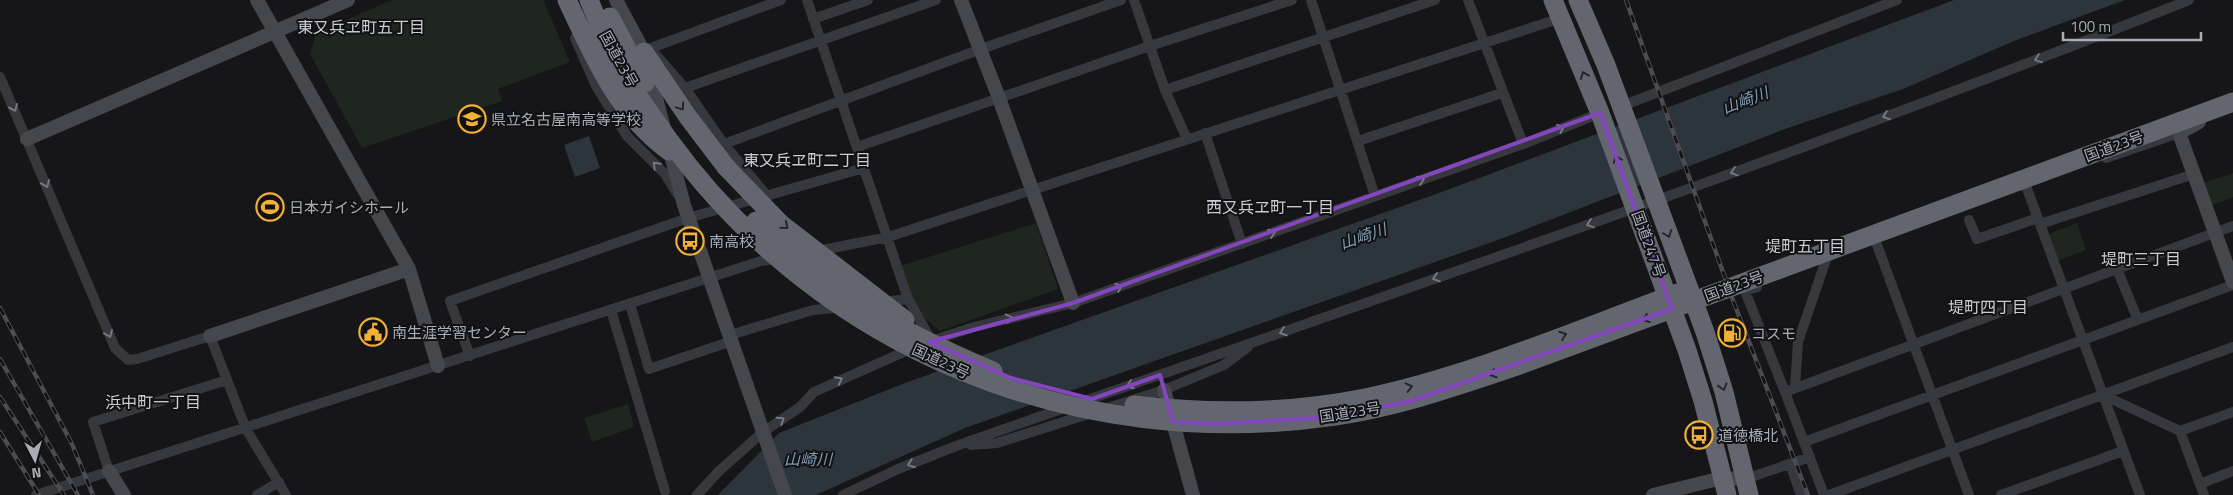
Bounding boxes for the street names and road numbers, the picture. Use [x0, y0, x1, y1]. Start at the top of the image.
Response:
street label: 国道23号 [594, 26, 644, 92]
street label: 国道23号 [2081, 125, 2147, 167]
street label: 国道247号 [1626, 207, 1672, 281]
street label: 国道23号 [1701, 265, 1767, 307]
street label: 国道23号 [908, 338, 974, 384]
street label: 国道23号 [1318, 396, 1382, 428]

